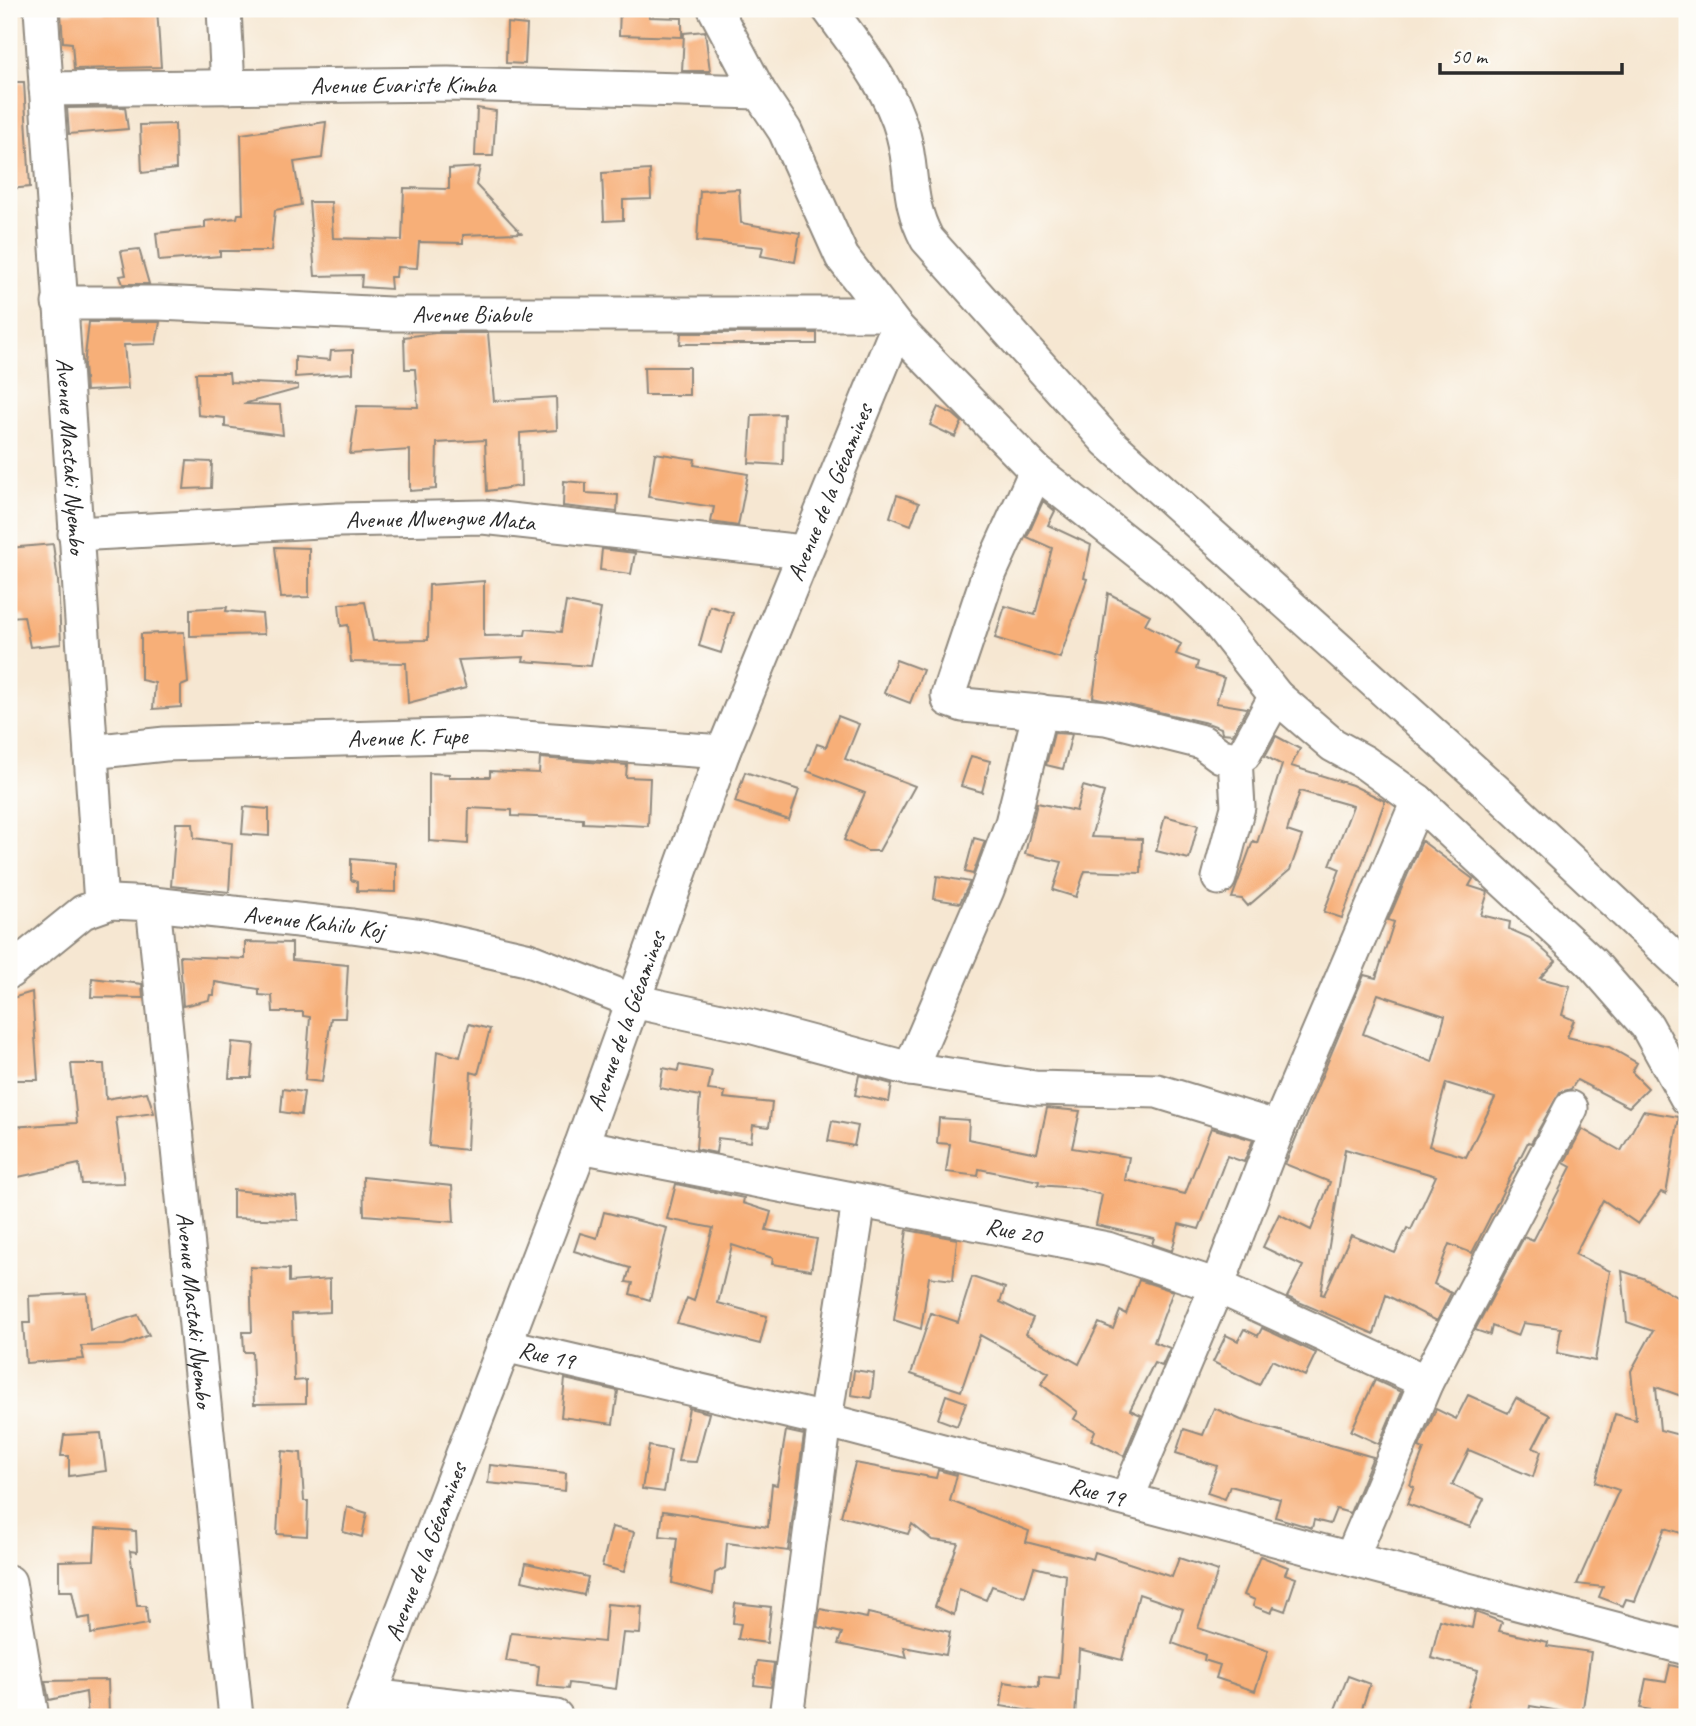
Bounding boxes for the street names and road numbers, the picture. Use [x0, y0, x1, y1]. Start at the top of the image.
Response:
street label: Avenue Evariste Kimba [310, 69, 497, 101]
street label: Avenue Biabule [412, 299, 533, 329]
street label: Avenue Mastaki Nyembo [49, 357, 93, 558]
street label: Avenue de la Gécamines [780, 397, 880, 585]
street label: Avenue Mwengwe Mata [346, 502, 538, 538]
street label: Avenue K. Fupe [347, 720, 470, 754]
street label: Avenue Kahilu Koj [242, 899, 389, 946]
street label: Avenue de la Gécamines [580, 925, 673, 1115]
street label: Avenue Mastaki Nyembo [170, 1211, 220, 1412]
street label: Rue 20 [983, 1211, 1046, 1251]
street label: Rue 19 [516, 1334, 580, 1377]
street label: Avenue de la Gécamines [378, 1456, 474, 1645]
street label: Rue 19 [1066, 1470, 1130, 1514]

